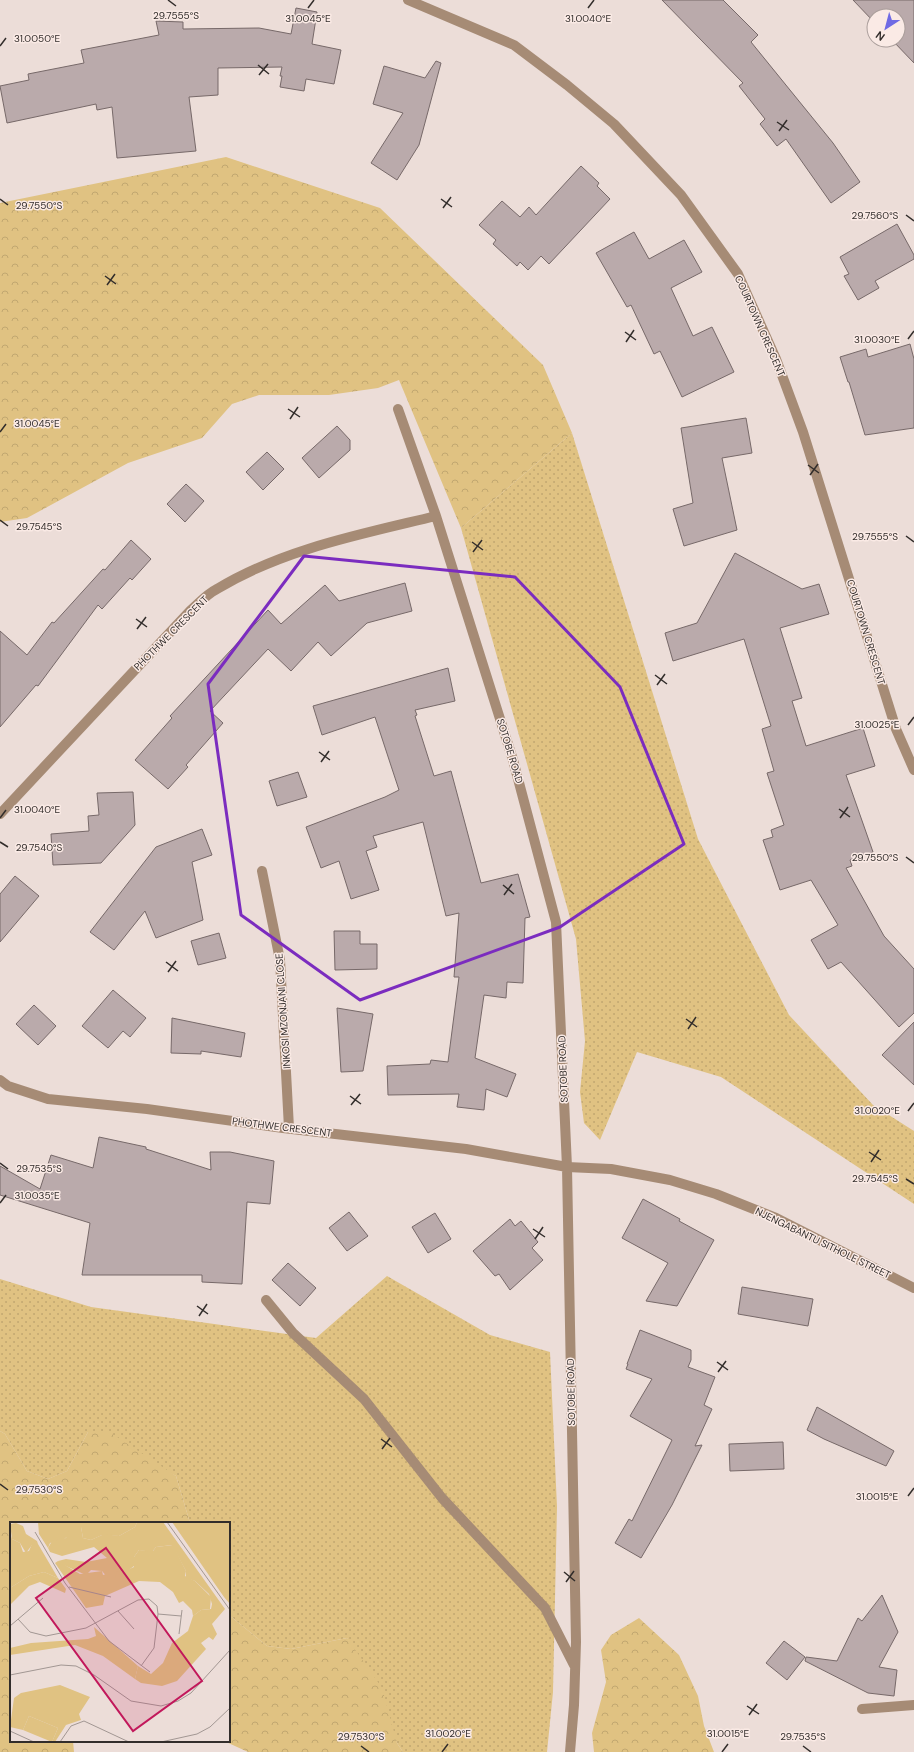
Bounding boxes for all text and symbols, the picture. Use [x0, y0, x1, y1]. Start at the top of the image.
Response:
north arrow [866, 8, 906, 48]
text: 29.7555°S [153, 9, 199, 22]
text: 31.0045°E [285, 12, 331, 25]
text: 31.0040°E [565, 12, 611, 25]
text: N [873, 28, 887, 44]
text: 31.0050°E [14, 32, 60, 45]
text: 29.7550°S [16, 199, 63, 212]
text: 29.7560°S [852, 209, 899, 222]
street label: COURTOWN CRESCENT [732, 273, 788, 379]
text: 31.0030°E [854, 333, 900, 346]
text: 31.0045°E [14, 417, 60, 430]
text: 29.7545°S [16, 520, 62, 533]
text: 29.7555°S [852, 530, 898, 543]
street label: COURTOWN CRESCENT [844, 578, 888, 687]
street label: PHOTHWE CRESCENT [131, 593, 211, 673]
street label: SOTOBE ROAD [494, 717, 526, 785]
text: 31.0025°E [855, 718, 900, 731]
text: 31.0040°E [14, 803, 60, 816]
text: 29.7540°S [16, 841, 62, 854]
text: 29.7550°S [852, 851, 899, 864]
street label: INKOSI MZONJANI CLOSE [272, 952, 294, 1069]
street label: SOTOBE ROAD [555, 1035, 571, 1103]
text: 31.0020°E [854, 1104, 900, 1117]
street label: PHOTHWE CRESCENT [231, 1114, 333, 1140]
text: 29.7535°S [16, 1162, 62, 1175]
text: 29.7545°S [852, 1172, 898, 1185]
text: 31.0035°E [14, 1189, 60, 1202]
street label: NJENGABANTU SITHOLE STREET [753, 1205, 893, 1282]
street label: SOTOBE ROAD [564, 1358, 578, 1426]
text: 29.7530°S [16, 1483, 62, 1496]
text: 31.0015°E [856, 1490, 899, 1503]
inset map [10, 1522, 230, 1742]
text: 31.0020°E [425, 1727, 471, 1740]
text: 31.0015°E [707, 1727, 750, 1740]
text: 29.7530°S [338, 1730, 384, 1743]
text: 29.7535°S [780, 1730, 826, 1743]

